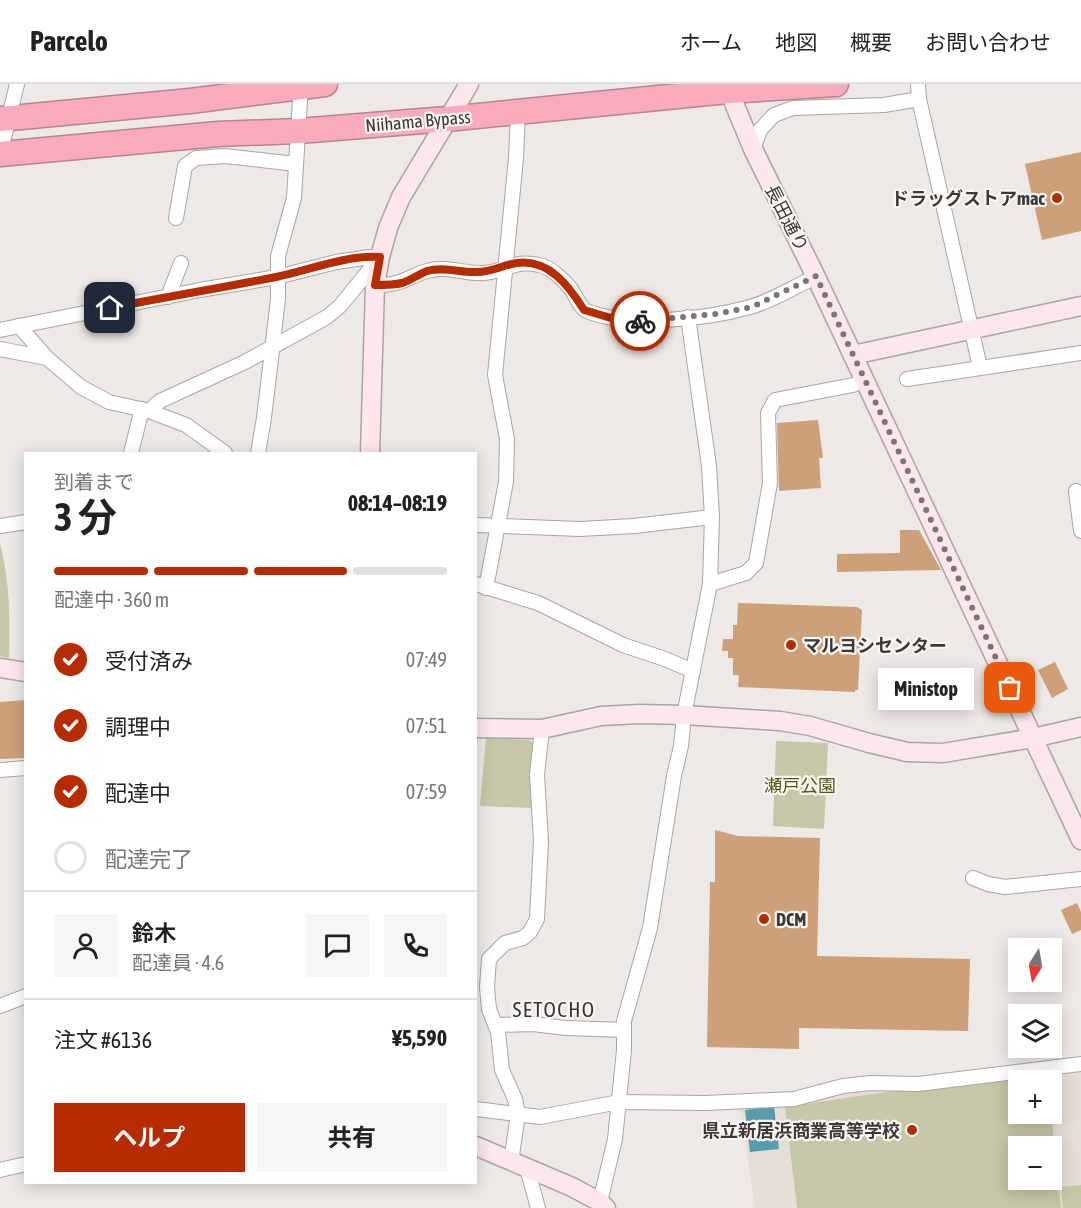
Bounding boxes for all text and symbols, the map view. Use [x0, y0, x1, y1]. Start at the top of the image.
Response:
text: Parcelo [30, 25, 108, 57]
text: ホーム [680, 30, 742, 54]
text: 地図 [775, 30, 817, 54]
text: 概要 [850, 30, 892, 54]
text: お問い合わせ [925, 30, 1051, 54]
street label: Niihama Bypass [365, 106, 471, 136]
street label: 長田通り [761, 181, 813, 255]
place label: ドラッグストアmac [891, 188, 1045, 209]
marker: ドラッグストアmac [1050, 191, 1064, 205]
pin [84, 282, 135, 333]
icon: home [93, 291, 126, 324]
courier [610, 291, 670, 351]
icon: bike [624, 305, 657, 338]
text: 到着まで [54, 470, 134, 493]
text: 08:14–08:19 [348, 490, 447, 516]
text: 3 分 [54, 495, 117, 539]
text: 配達中 · 360 m [54, 588, 169, 611]
place label: マルヨシセンター [803, 635, 947, 656]
marker: マルヨシセンター [784, 638, 798, 652]
icon: check [54, 643, 87, 676]
text: 受付済み [105, 648, 193, 674]
text: 07:49 [406, 648, 447, 671]
pin [984, 662, 1035, 713]
callout: Ministop [878, 667, 974, 709]
icon: bag [993, 671, 1026, 704]
text: Ministop [894, 677, 958, 700]
icon: check [54, 709, 87, 742]
text: 調理中 [105, 714, 171, 740]
text: 07:51 [406, 714, 447, 737]
icon: check [54, 775, 87, 808]
park label: 瀬戸公園 [764, 775, 836, 796]
text: 配達中 [105, 780, 171, 806]
text: 07:59 [406, 780, 447, 803]
text: 配達完了 [105, 846, 193, 872]
place label: DCM [776, 909, 806, 930]
marker: DCM [757, 912, 771, 926]
button: person [54, 914, 117, 977]
button: chat [306, 914, 369, 977]
button: phone [384, 914, 447, 977]
text: 鈴木 [132, 920, 176, 946]
north arrow [1008, 938, 1062, 992]
map controls [1008, 938, 1062, 1190]
text: 配達員 · 4.6 [132, 951, 224, 974]
district label: SETOCHO [512, 997, 596, 1021]
button: layers [1008, 1004, 1062, 1058]
text: ¥5,590 [392, 1025, 447, 1051]
text: 注文 #6136 [54, 1027, 152, 1053]
button: + [1008, 1070, 1062, 1124]
button: ヘルプ [54, 1103, 245, 1172]
button: 共有 [257, 1103, 447, 1172]
place label: 県立新居浜商業高等学校 [702, 1120, 900, 1141]
marker: 県立新居浜商業高等学校 [905, 1123, 919, 1137]
button: − [1008, 1136, 1062, 1190]

